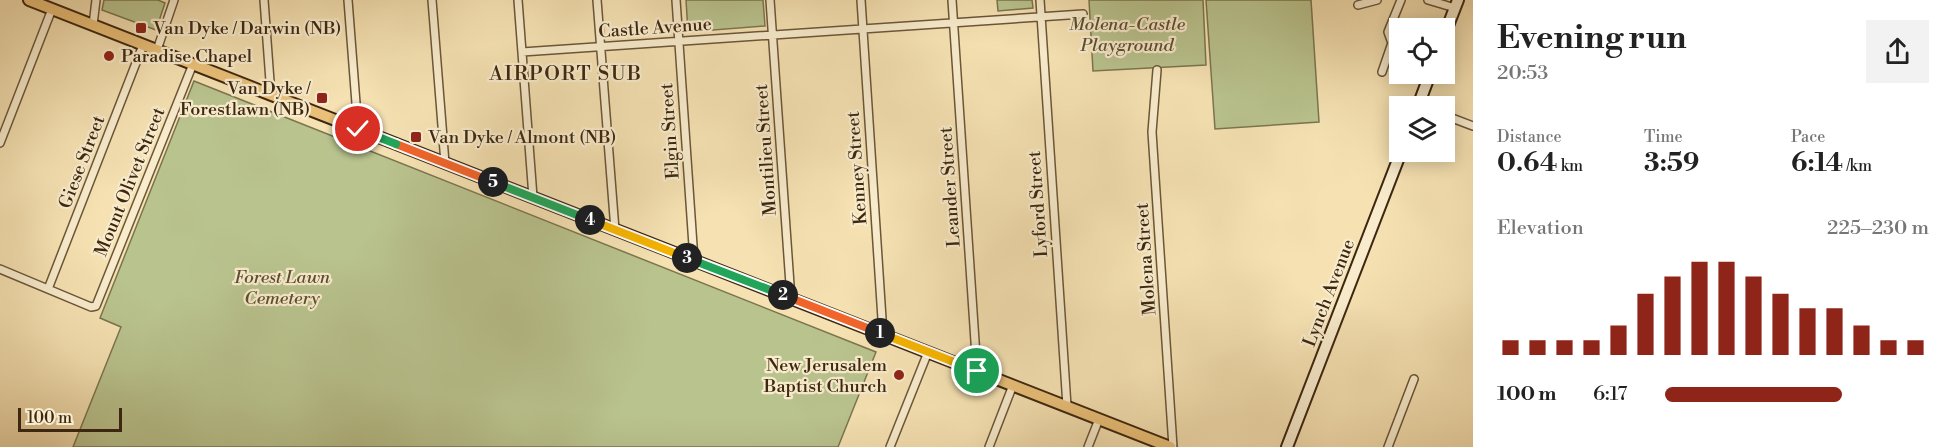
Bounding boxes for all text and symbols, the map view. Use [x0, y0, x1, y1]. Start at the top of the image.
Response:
street label: Castle Avenue [598, 13, 712, 43]
park label: Molena-Castle Playground [1069, 13, 1186, 57]
place label: Van Dyke / Darwin (NB) [152, 17, 341, 40]
map controls [1389, 18, 1455, 162]
button: locate [1389, 18, 1455, 84]
text: Evening run [1497, 18, 1686, 59]
button: share [1866, 20, 1929, 83]
marker: Van Dyke / Darwin (NB) [134, 21, 148, 35]
place label: Paradise Chapel [121, 45, 253, 68]
marker: Paradise Chapel [102, 49, 116, 63]
text: 20:53 [1497, 61, 1548, 86]
district label: AIRPORT SUB [488, 62, 643, 87]
place label: Van Dyke / Forestlawn (NB) [180, 77, 312, 121]
street label: Elgin Street [655, 82, 685, 180]
street label: Montilieu Street [750, 83, 782, 217]
marker: Van Dyke / Forestlawn (NB) [315, 91, 329, 105]
button: layers [1389, 96, 1455, 162]
street label: Mount Olivet Street [90, 103, 171, 260]
pin [332, 103, 383, 154]
street label: Kenney Street [842, 110, 872, 226]
street label: Giese Street [54, 112, 110, 212]
icon: check [341, 112, 374, 145]
street label: Leander Street [934, 125, 966, 248]
place label: Van Dyke / Almont (NB) [427, 126, 616, 149]
text: Distance [1497, 127, 1562, 147]
text: Time [1644, 127, 1683, 147]
text: Pace [1791, 127, 1825, 147]
marker: Van Dyke / Almont (NB) [409, 130, 423, 144]
text: 0.64 [1497, 147, 1557, 179]
text: 3:59 [1644, 147, 1699, 179]
text: 6:14 [1791, 147, 1843, 179]
street label: Lyford Street [1023, 149, 1053, 258]
text: km [1557, 156, 1583, 176]
text: /km [1843, 156, 1872, 176]
pin: 5 [478, 167, 508, 197]
text: 5 [488, 172, 498, 192]
street label: Molena Street [1131, 201, 1161, 316]
pin: 4 [575, 205, 605, 235]
text: 4 [585, 210, 595, 230]
text: Elevation [1497, 216, 1584, 241]
text: 225–230 m [1827, 216, 1929, 241]
street label: Lynch Avenue [1298, 236, 1360, 350]
pin: 3 [672, 243, 702, 273]
text: 3 [682, 248, 692, 268]
park label: Forest Lawn Cemetery [234, 266, 331, 310]
pin: 2 [768, 280, 798, 310]
text: 2 [778, 285, 788, 305]
pin: 1 [865, 318, 895, 348]
text: 1 [876, 323, 884, 343]
pin [951, 345, 1002, 396]
place label: New Jerusalem Baptist Church [763, 354, 887, 398]
icon: arrive [960, 354, 993, 387]
marker: New Jerusalem Baptist Church [892, 368, 906, 382]
text: 100 m [1497, 382, 1556, 407]
text: 6:17 [1593, 382, 1627, 407]
scale bar [18, 405, 122, 432]
text: 100 m [27, 408, 72, 428]

